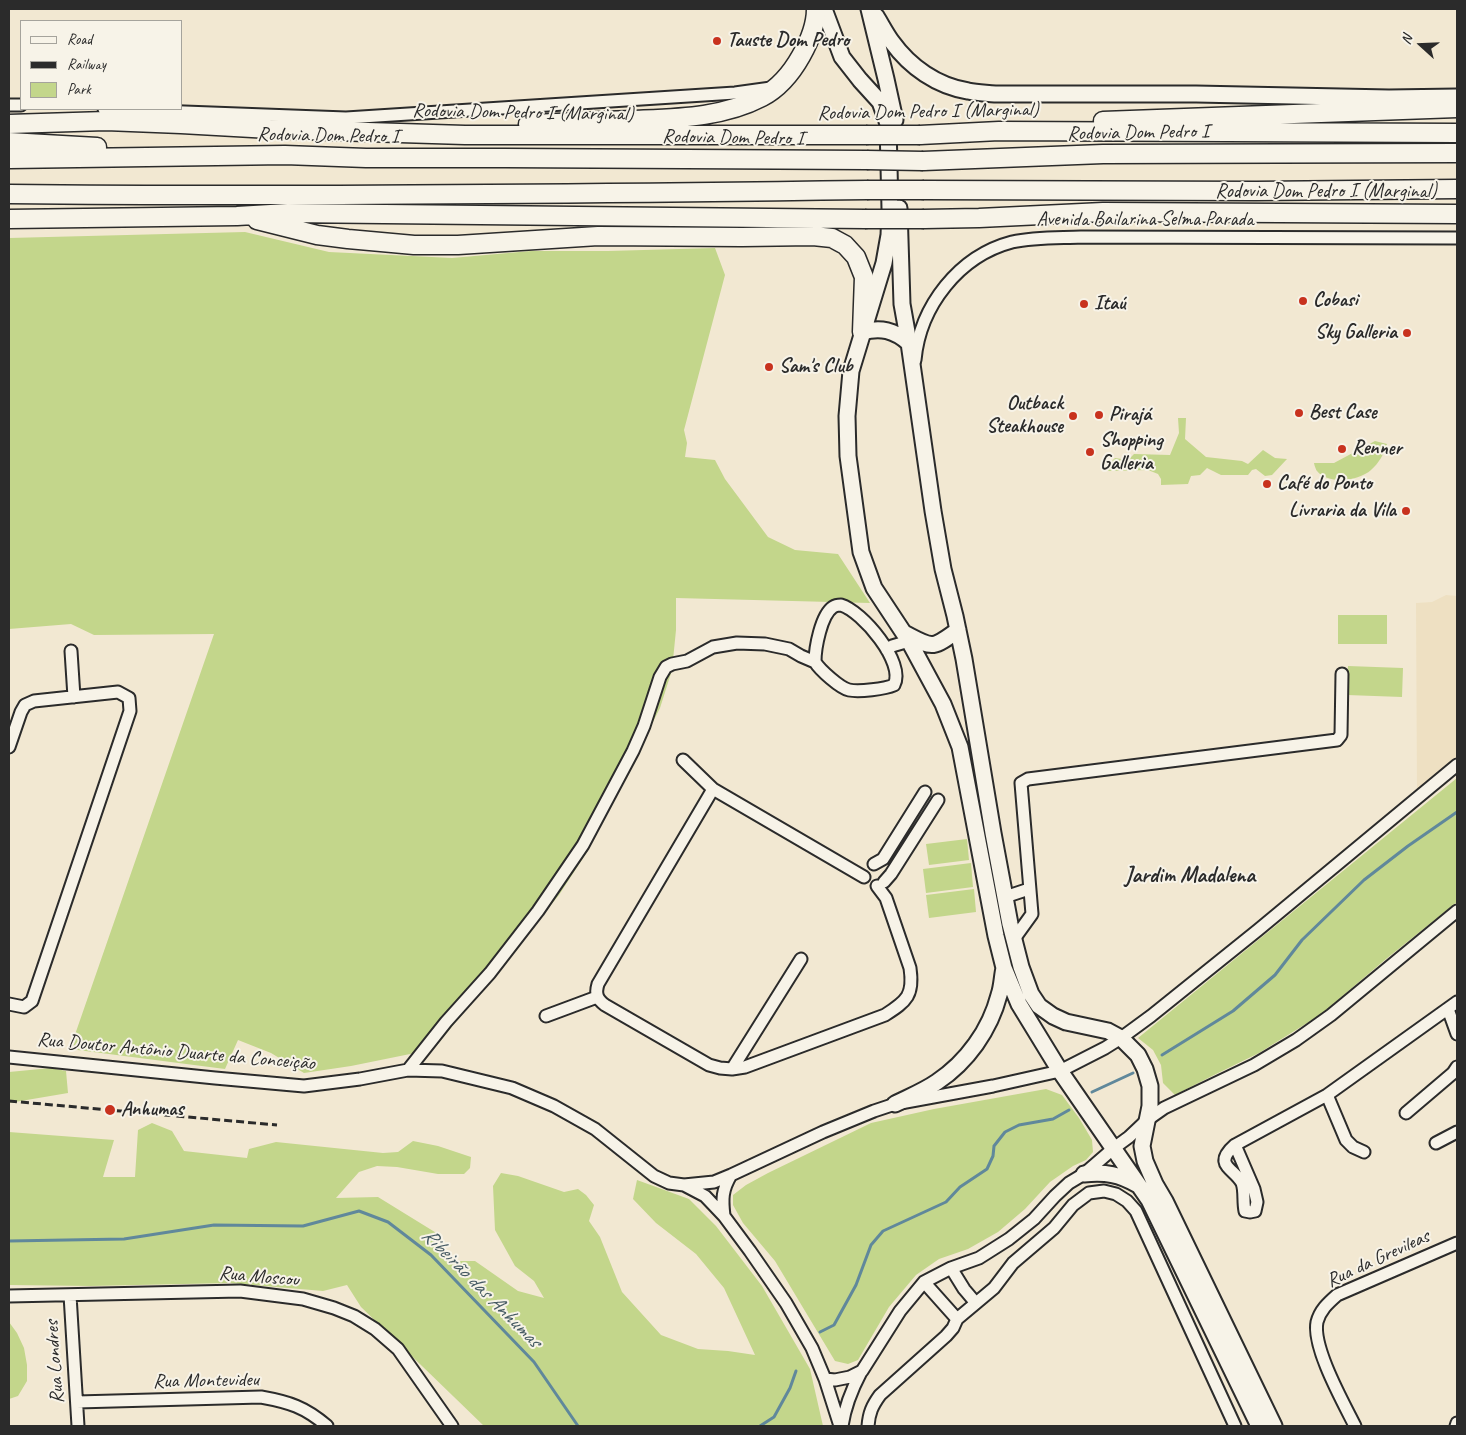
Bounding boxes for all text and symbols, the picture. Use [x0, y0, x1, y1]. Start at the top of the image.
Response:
legend [20, 20, 182, 110]
north arrow [1396, 20, 1446, 70]
place label: Tauste Dom Pedro [727, 29, 849, 53]
text: Road [67, 30, 92, 49]
text: N [1397, 33, 1416, 47]
marker: Tauste Dom Pedro [711, 35, 723, 47]
text: Railway [67, 55, 106, 74]
text: Park [67, 80, 91, 99]
street label: Rodovia Dom Pedro I (Marginal) [817, 98, 1039, 126]
street label: Rodovia Dom Pedro I (Marginal) [412, 99, 634, 127]
street label: Rodovia Dom Pedro I [1067, 120, 1209, 146]
street label: Rodovia Dom Pedro I [257, 123, 399, 149]
street label: Rodovia Dom Pedro I [662, 125, 804, 151]
street label: Rodovia Dom Pedro I (Marginal) [1215, 180, 1437, 204]
street label: Avenida Bailarina Selma Parada [1037, 208, 1253, 232]
place label: Cobasi [1313, 289, 1358, 313]
place label: Itaú [1094, 292, 1125, 316]
marker: Cobasi [1297, 295, 1309, 307]
marker: Itaú [1078, 298, 1090, 310]
place label: Sky Galleria [1315, 321, 1397, 345]
marker: Sky Galleria [1401, 327, 1413, 339]
place label: Sam's Club [779, 355, 853, 379]
marker: Sam's Club [763, 361, 775, 373]
place label: Outback Steakhouse [986, 392, 1063, 439]
place label: Best Case [1309, 401, 1377, 425]
place label: Pirajá [1109, 403, 1151, 427]
marker: Best Case [1293, 407, 1305, 419]
marker: Pirajá [1093, 409, 1105, 421]
marker: Outback Steakhouse [1067, 410, 1079, 422]
place label: Shopping Galleria [1100, 429, 1162, 476]
place label: Renner [1352, 437, 1402, 461]
marker: Renner [1336, 443, 1348, 455]
marker: Shopping Galleria [1084, 446, 1096, 458]
place label: Café do Ponto [1277, 472, 1372, 496]
marker: Café do Ponto [1261, 478, 1273, 490]
place label: Livraria da Vila [1289, 499, 1396, 523]
marker: Livraria da Vila [1400, 505, 1412, 517]
district label: Jardim Madalena [1125, 863, 1255, 889]
street label: Rua Doutor Antônio Duarte da Conceição [36, 1028, 316, 1076]
place label: Anhumas [121, 1098, 183, 1122]
marker: Anhumas [103, 1103, 117, 1117]
water label: Ribeirão das Anhumas [416, 1223, 546, 1353]
street label: Rua da Grevileas [1323, 1225, 1433, 1293]
street label: Rua Moscou [218, 1262, 300, 1292]
street label: Rua Londres [40, 1320, 70, 1404]
street label: Rua Montevideu [153, 1368, 259, 1394]

